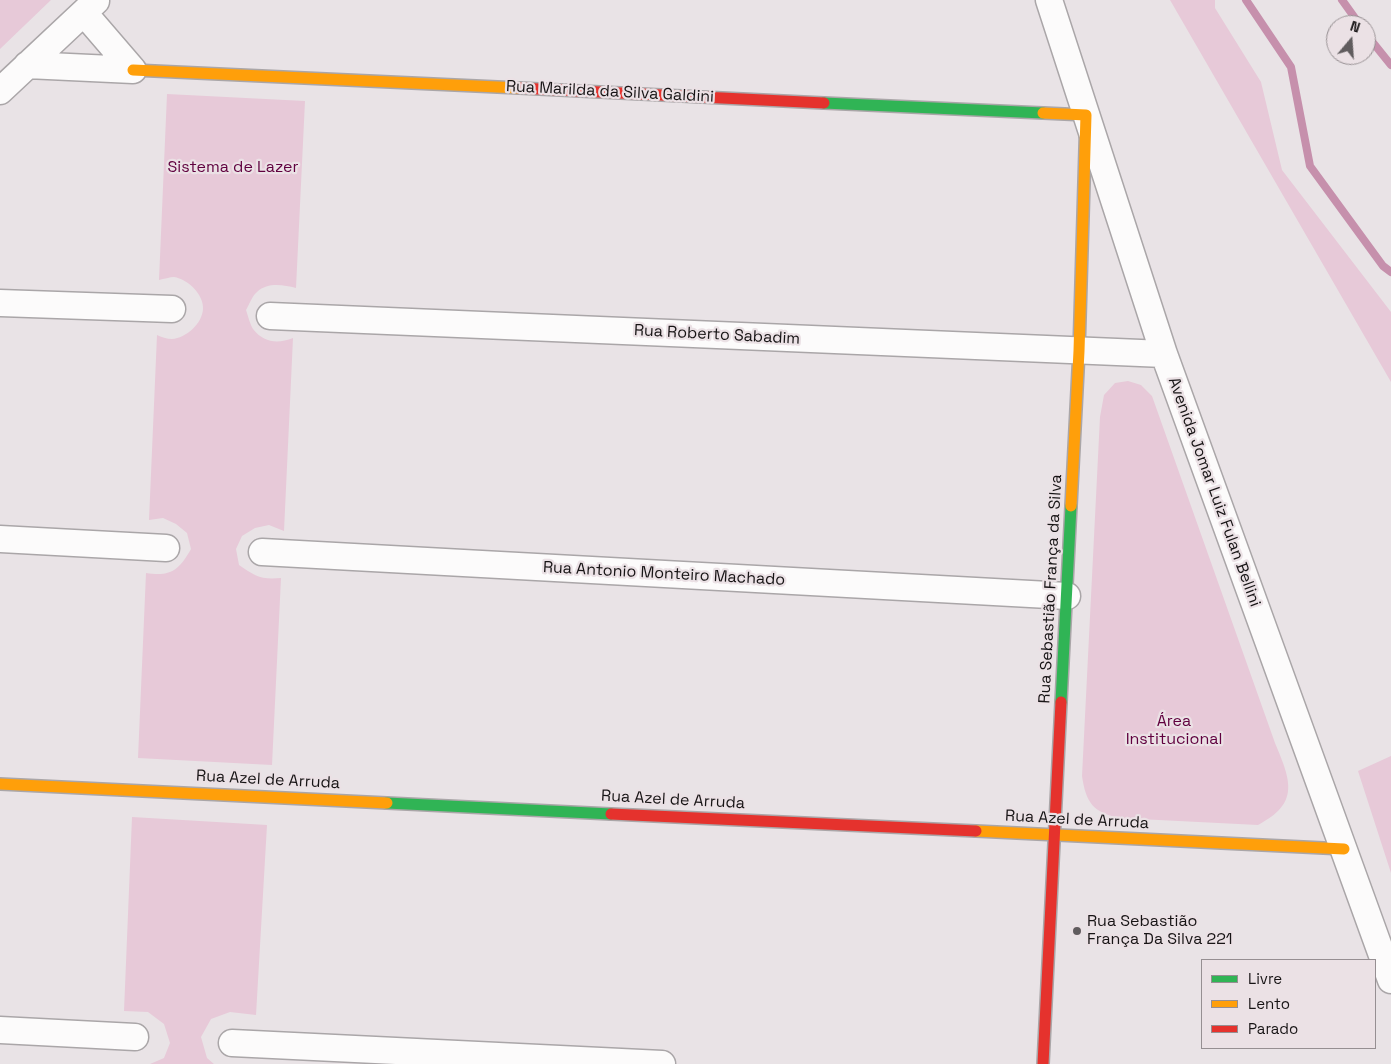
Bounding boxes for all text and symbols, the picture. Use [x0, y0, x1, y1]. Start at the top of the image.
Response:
north arrow [1326, 15, 1376, 65]
text: N [1348, 17, 1363, 37]
street label: Rua Marilda da Silva Galdini [505, 77, 715, 107]
park label: Sistema de Lazer [168, 158, 298, 178]
street label: Rua Roberto Sabadim [633, 321, 801, 349]
street label: Avenida Jomar Luiz Fulan Bellini [1163, 375, 1265, 609]
street label: Rua Sebastião França da Silva [1035, 474, 1067, 704]
street label: Rua Antonio Monteiro Machado [542, 558, 786, 590]
park label: Área Institucional [1126, 712, 1222, 750]
street label: Rua Azel de Arruda [196, 767, 340, 793]
street label: Rua Azel de Arruda [601, 787, 745, 813]
street label: Rua Azel de Arruda [1005, 807, 1149, 833]
place label: Rua Sebastião França Da Silva 221 [1087, 912, 1233, 950]
marker: Rua Sebastião França Da Silva 221 [1071, 925, 1083, 937]
legend [1201, 959, 1376, 1049]
text: Livre [1248, 969, 1282, 988]
text: Lento [1248, 994, 1290, 1013]
text: Parado [1248, 1019, 1298, 1038]

